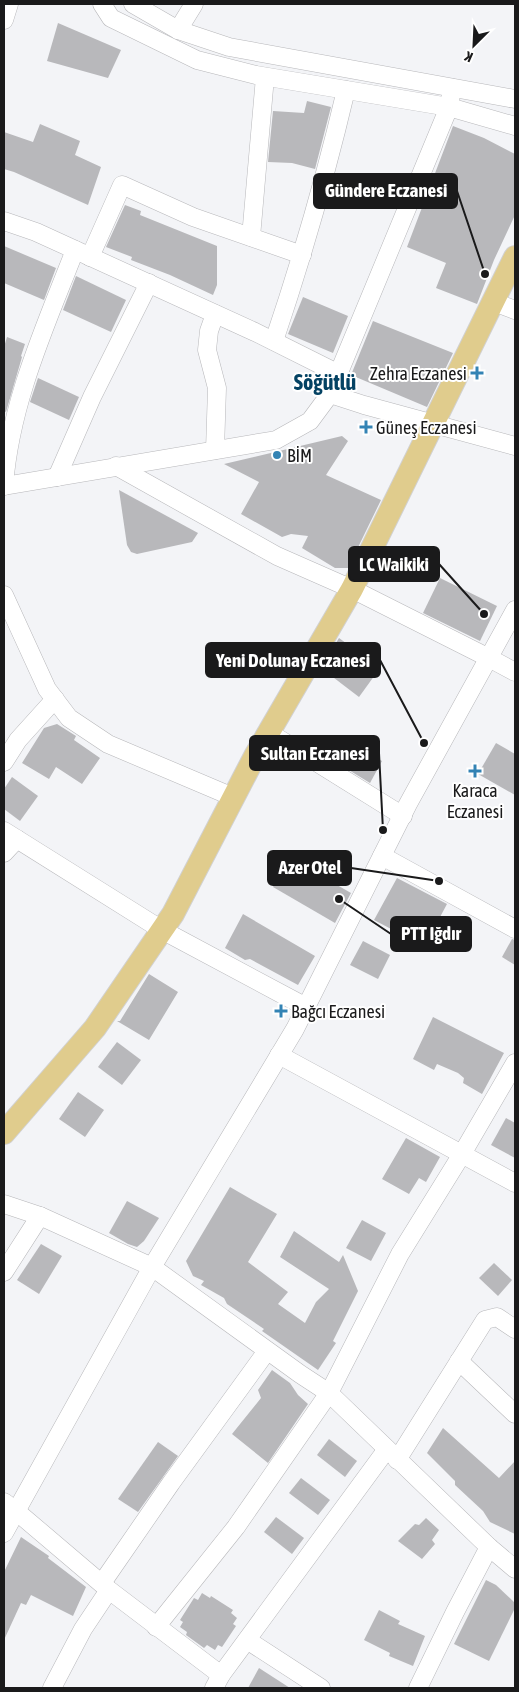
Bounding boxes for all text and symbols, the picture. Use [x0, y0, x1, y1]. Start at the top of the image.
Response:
north arrow [449, 20, 499, 70]
text: K [462, 48, 475, 66]
callout: Gündere Eczanesi [314, 174, 457, 208]
text: Gündere Eczanesi [325, 179, 447, 201]
place label: Zehra Eczanesi [370, 363, 467, 384]
marker: Zehra Eczanesi [471, 367, 483, 379]
district label: Söğütlü [294, 369, 356, 395]
place label: Güneş Eczanesi [376, 417, 477, 438]
marker: Güneş Eczanesi [360, 421, 372, 433]
place label: BİM [287, 445, 312, 466]
marker: BİM [271, 449, 283, 461]
callout: LC Waikiki [349, 547, 439, 581]
text: LC Waikiki [359, 553, 429, 575]
callout: Yeni Dolunay Eczanesi [206, 643, 380, 677]
text: Yeni Dolunay Eczanesi [215, 649, 370, 671]
callout: Sultan Eczanesi [250, 736, 379, 770]
text: Sultan Eczanesi [261, 742, 369, 764]
marker: Karaca Eczanesi [469, 765, 481, 777]
place label: Karaca Eczanesi [447, 780, 503, 822]
callout: Azer Otel [268, 851, 351, 885]
text: Azer Otel [278, 856, 342, 878]
callout: PTT Iğdır [391, 917, 471, 951]
text: PTT Iğdır [401, 922, 461, 944]
place label: Bağcı Eczanesi [291, 1001, 385, 1022]
marker: Bağcı Eczanesi [275, 1005, 287, 1017]

